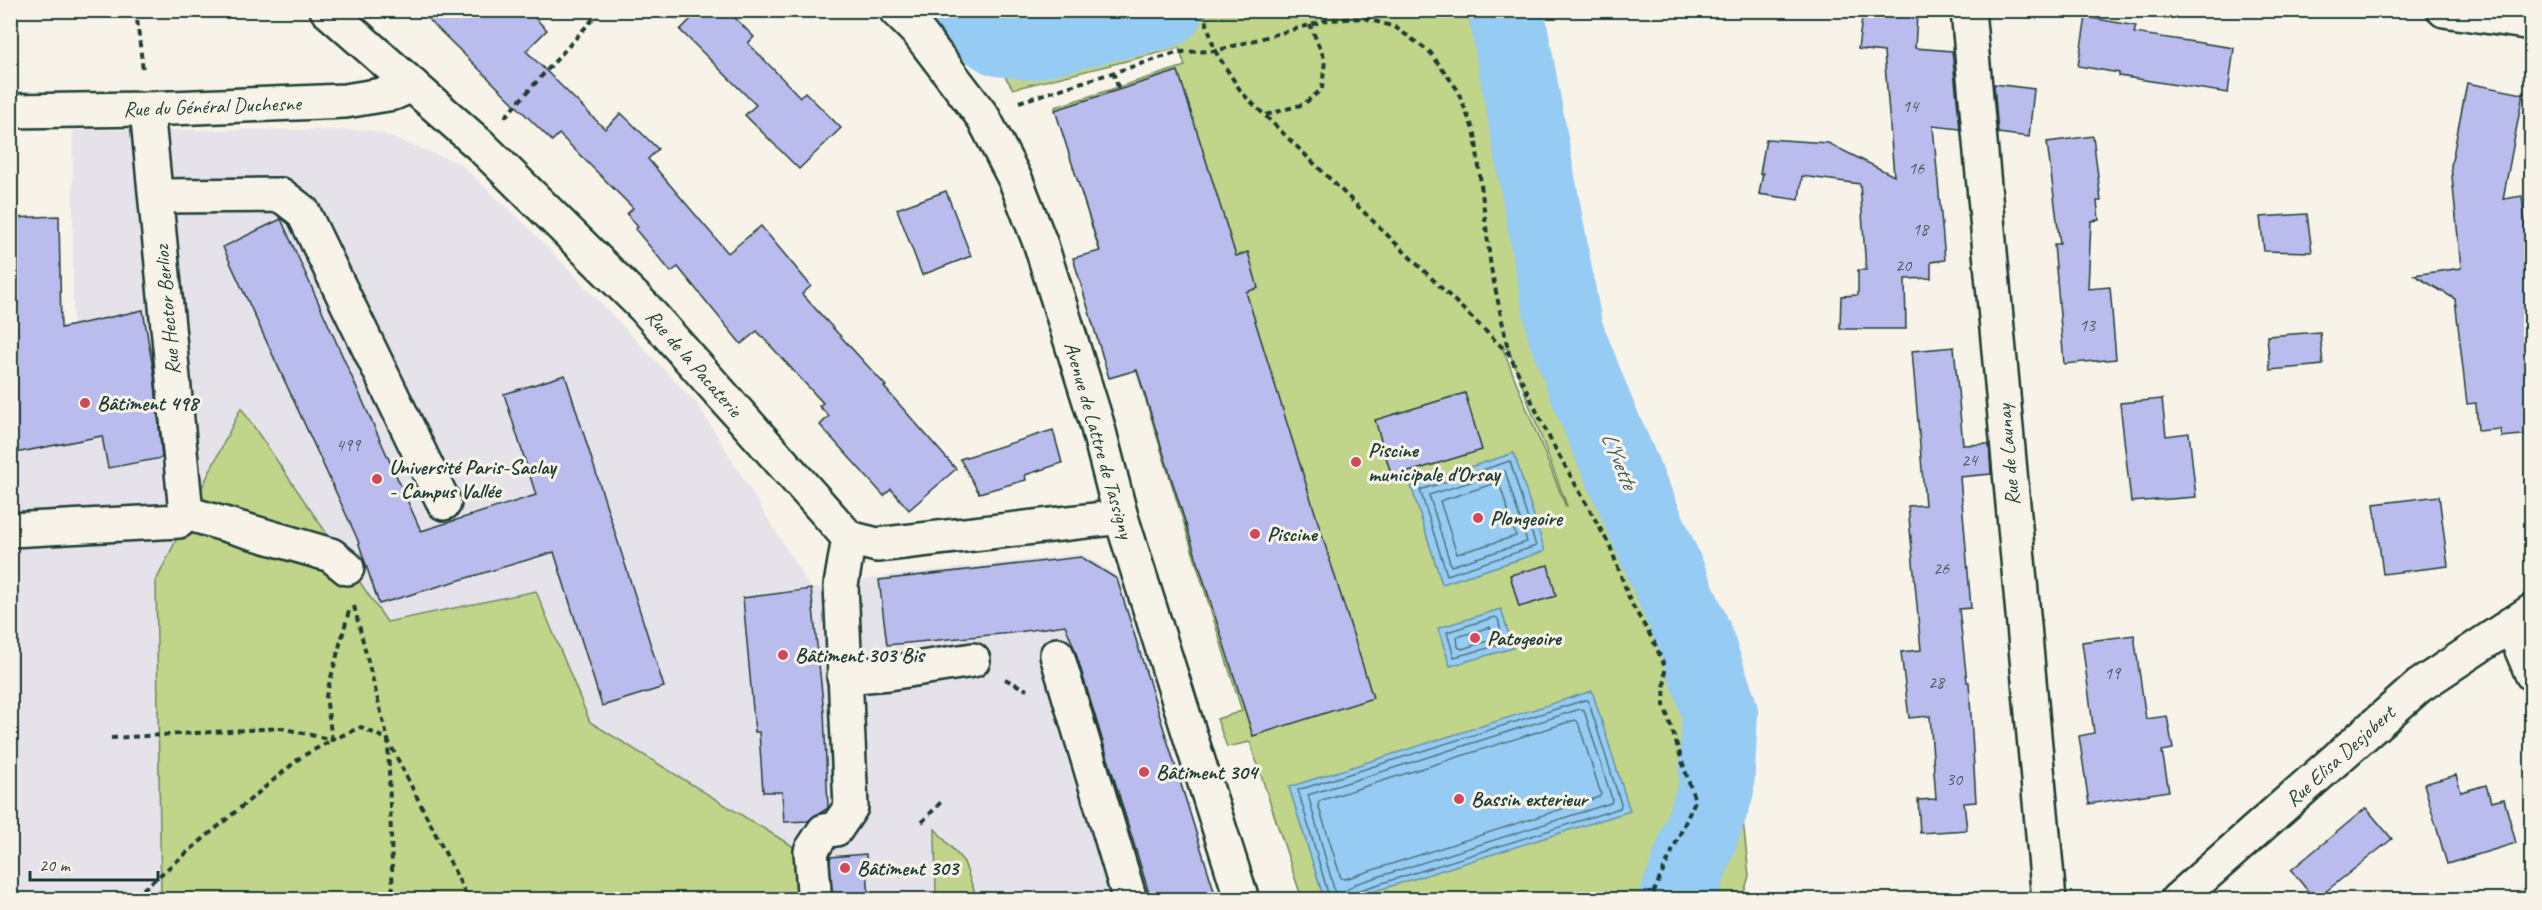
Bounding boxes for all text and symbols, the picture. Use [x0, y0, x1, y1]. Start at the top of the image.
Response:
street label: Rue du Général Duchesne [123, 90, 303, 122]
house number: 14 [1902, 95, 1920, 117]
house number: 16 [1908, 157, 1925, 179]
house number: 18 [1912, 218, 1930, 240]
street label: Rue Hector Berlioz [148, 243, 186, 376]
house number: 20 [1895, 254, 1913, 276]
street label: Rue de la Pacaterie [640, 304, 749, 423]
house number: 13 [2079, 314, 2097, 336]
street label: Avenue de Lattre de Tassigny [1059, 339, 1140, 543]
place label: Bâtiment 498 [97, 390, 201, 416]
marker: Bâtiment 498 [78, 396, 92, 410]
street label: Rue de Launay [1990, 401, 2025, 507]
water label: L'Yvette [1595, 428, 1645, 496]
house number: 499 [336, 434, 362, 456]
place label: Piscine municipale d'Orsay [1368, 437, 1503, 487]
house number: 24 [1961, 449, 1979, 471]
place label: Université Paris-Saclay - Campus Vallée [389, 454, 558, 504]
marker: Piscine municipale d'Orsay [1349, 455, 1363, 469]
marker: Université Paris-Saclay - Campus Vallée [370, 472, 384, 486]
place label: Plongeoire [1490, 505, 1564, 531]
marker: Plongeoire [1471, 511, 1485, 525]
place label: Piscine [1267, 521, 1319, 547]
marker: Piscine [1248, 527, 1262, 541]
house number: 26 [1933, 557, 1950, 579]
place label: Patogeoire [1487, 625, 1563, 651]
marker: Patogeoire [1468, 631, 1482, 645]
place label: Bâtiment 303 Bis [795, 642, 927, 668]
marker: Bâtiment 303 Bis [776, 648, 790, 662]
house number: 19 [2104, 662, 2122, 684]
house number: 28 [1928, 671, 1946, 693]
street label: Rue Elisa Desjobert [2280, 699, 2402, 812]
place label: Bâtiment 304 [1156, 759, 1260, 785]
marker: Bâtiment 304 [1137, 765, 1151, 779]
house number: 30 [1946, 768, 1964, 790]
place label: Bassin exterieur [1471, 786, 1590, 812]
marker: Bassin exterieur [1452, 792, 1466, 806]
scale bar [30, 844, 158, 882]
text: 20 m [39, 854, 72, 876]
place label: Bâtiment 303 [857, 855, 961, 881]
marker: Bâtiment 303 [838, 861, 852, 875]

